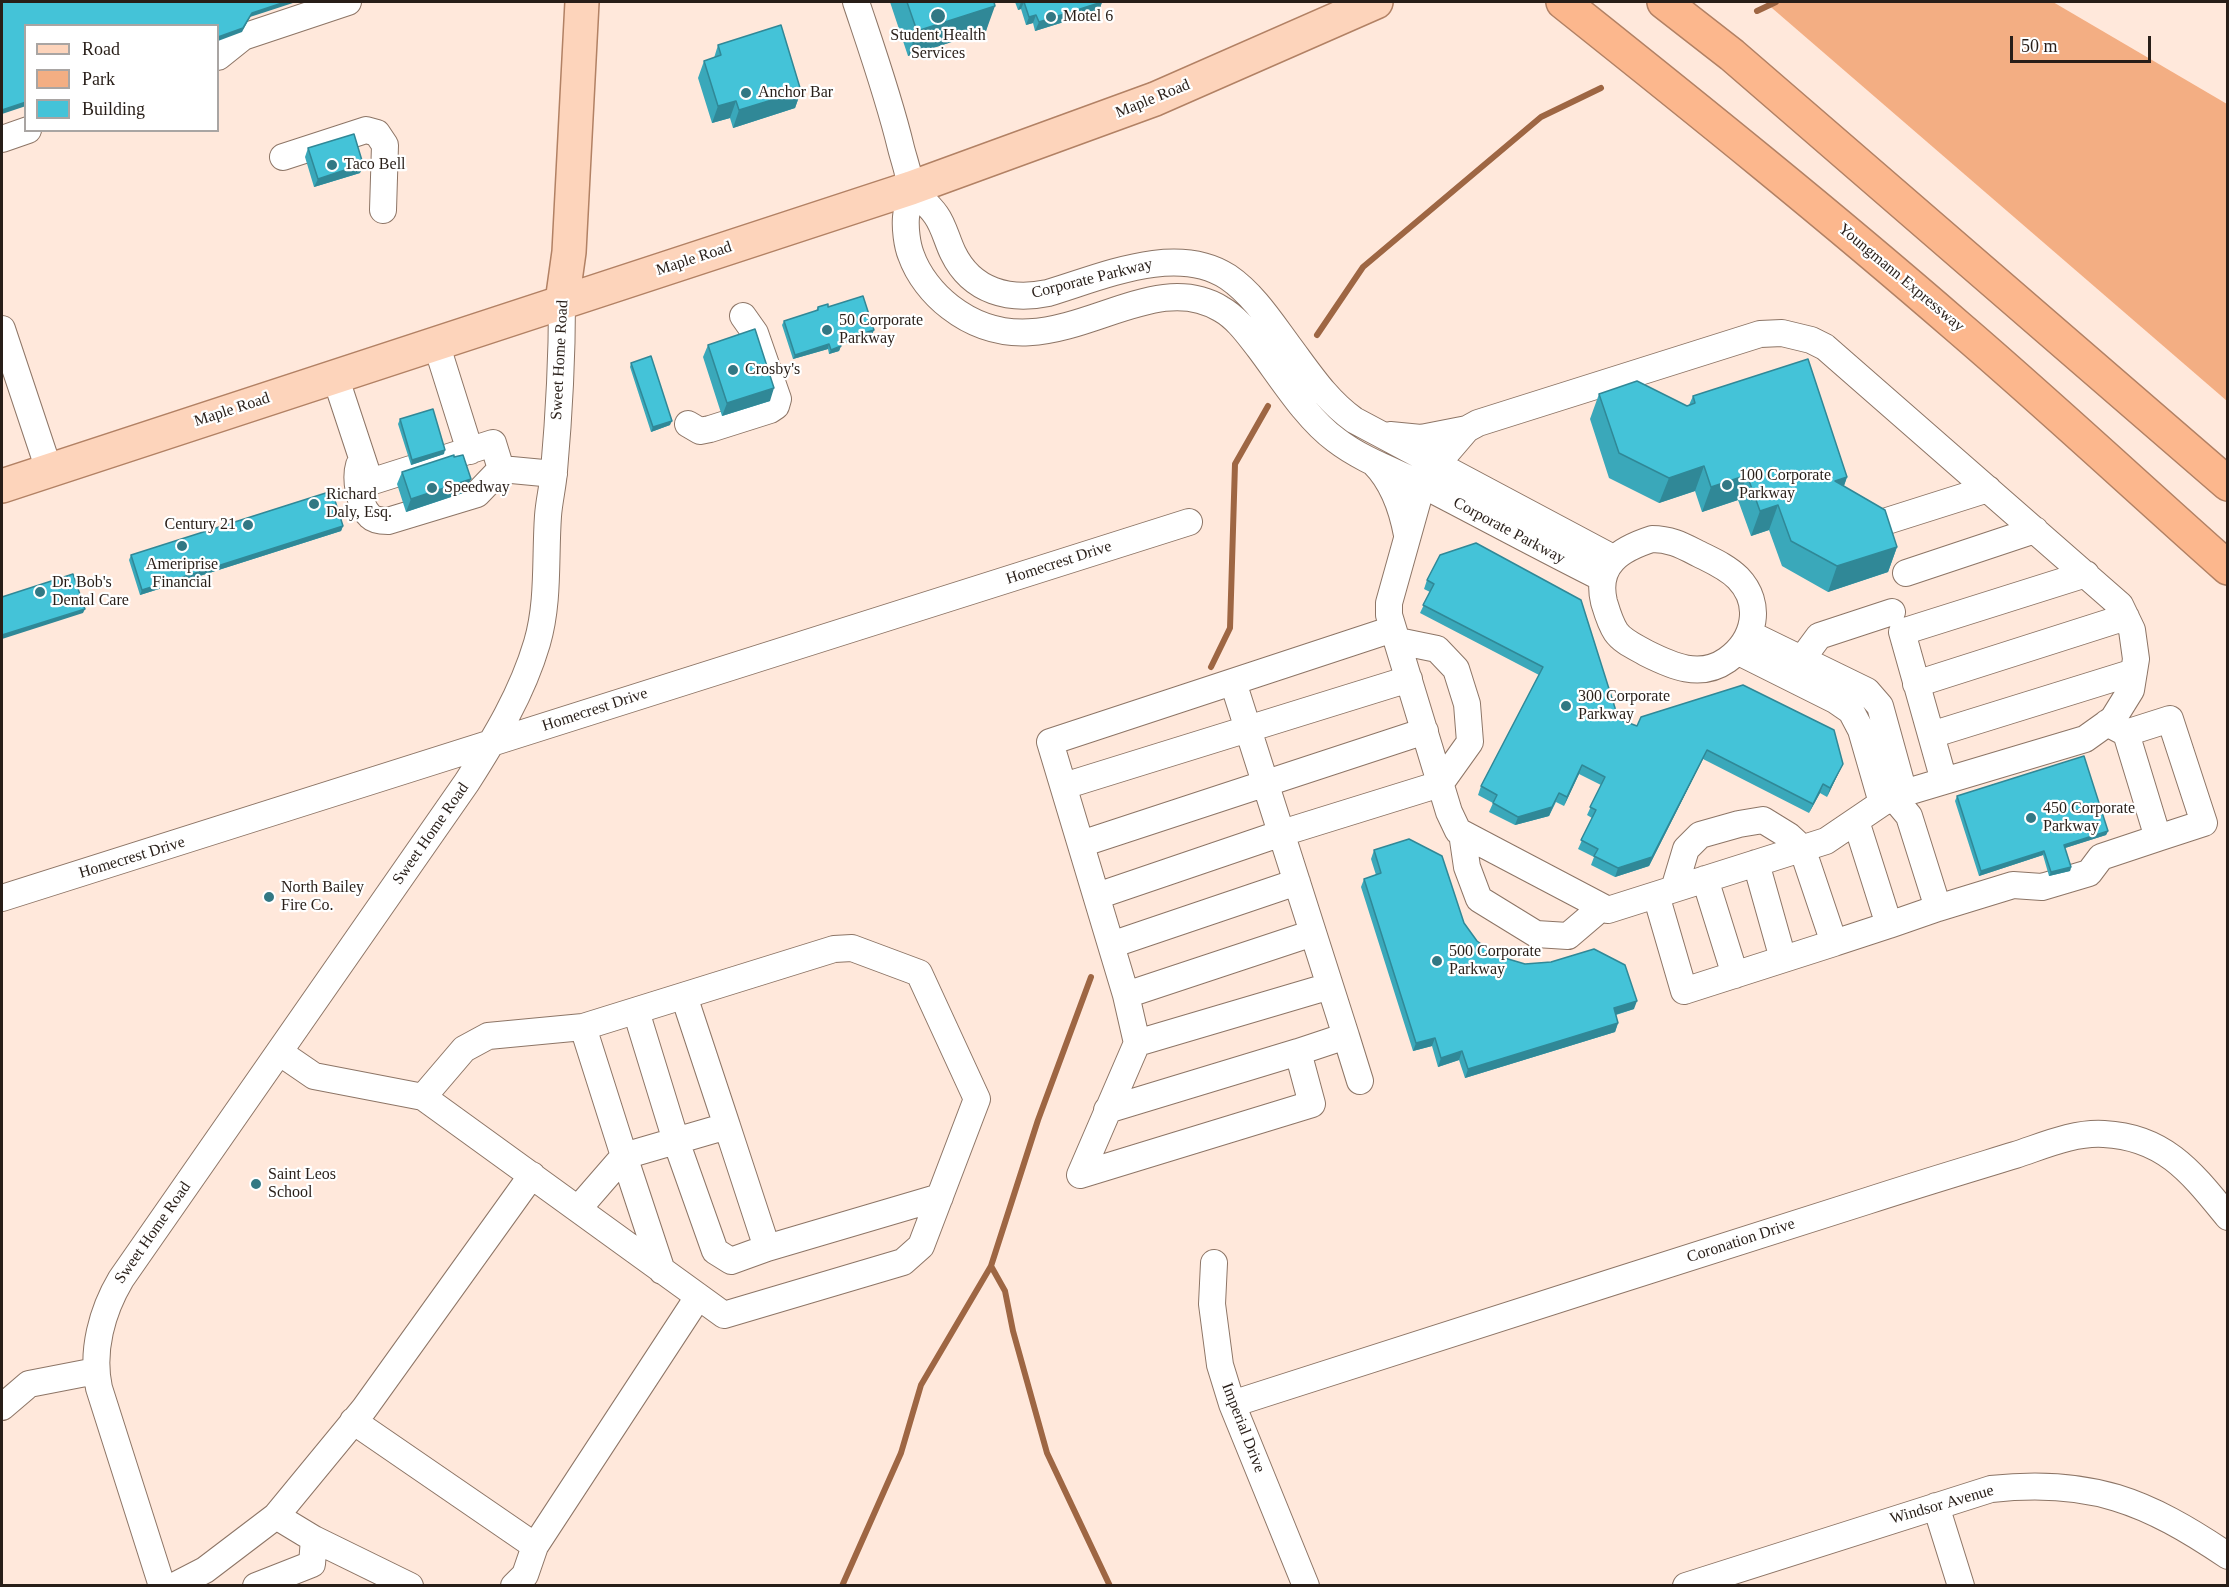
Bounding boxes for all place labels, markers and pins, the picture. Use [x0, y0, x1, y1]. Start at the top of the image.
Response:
marker: Student Health Services [929, 7, 947, 25]
place label: Motel 6 [1063, 7, 1113, 27]
marker: Motel 6 [1044, 10, 1058, 24]
place label: Student Health Services [890, 26, 986, 64]
place label: Anchor Bar [758, 83, 833, 103]
marker: Anchor Bar [739, 86, 753, 100]
place label: Taco Bell [344, 155, 406, 175]
marker: Taco Bell [325, 158, 339, 172]
place label: 50 Corporate Parkway [839, 311, 923, 349]
marker: 50 Corporate Parkway [820, 323, 834, 337]
place label: Crosby's [745, 360, 800, 380]
marker: Crosby's [726, 363, 740, 377]
place label: 100 Corporate Parkway [1739, 466, 1831, 504]
place label: Speedway [444, 478, 510, 498]
marker: 100 Corporate Parkway [1720, 478, 1734, 492]
marker: Speedway [425, 481, 439, 495]
place label: Richard Daly, Esq. [326, 485, 392, 523]
marker: Richard Daly, Esq. [307, 497, 321, 511]
place label: Century 21 [164, 515, 236, 535]
marker: Century 21 [241, 518, 255, 532]
marker: Ameriprise Financial [175, 539, 189, 553]
place label: Ameriprise Financial [146, 555, 218, 593]
place label: Dr. Bob's Dental Care [52, 573, 129, 611]
marker: Dr. Bob's Dental Care [33, 585, 47, 599]
place label: 300 Corporate Parkway [1578, 687, 1670, 725]
marker: 300 Corporate Parkway [1559, 699, 1573, 713]
place label: 450 Corporate Parkway [2043, 799, 2135, 837]
marker: 450 Corporate Parkway [2024, 811, 2038, 825]
place label: North Bailey Fire Co. [281, 878, 364, 916]
marker: North Bailey Fire Co. [262, 890, 276, 904]
place label: 500 Corporate Parkway [1449, 942, 1541, 980]
marker: 500 Corporate Parkway [1430, 954, 1444, 968]
place label: Saint Leos School [268, 1165, 336, 1203]
marker: Saint Leos School [249, 1177, 263, 1191]

